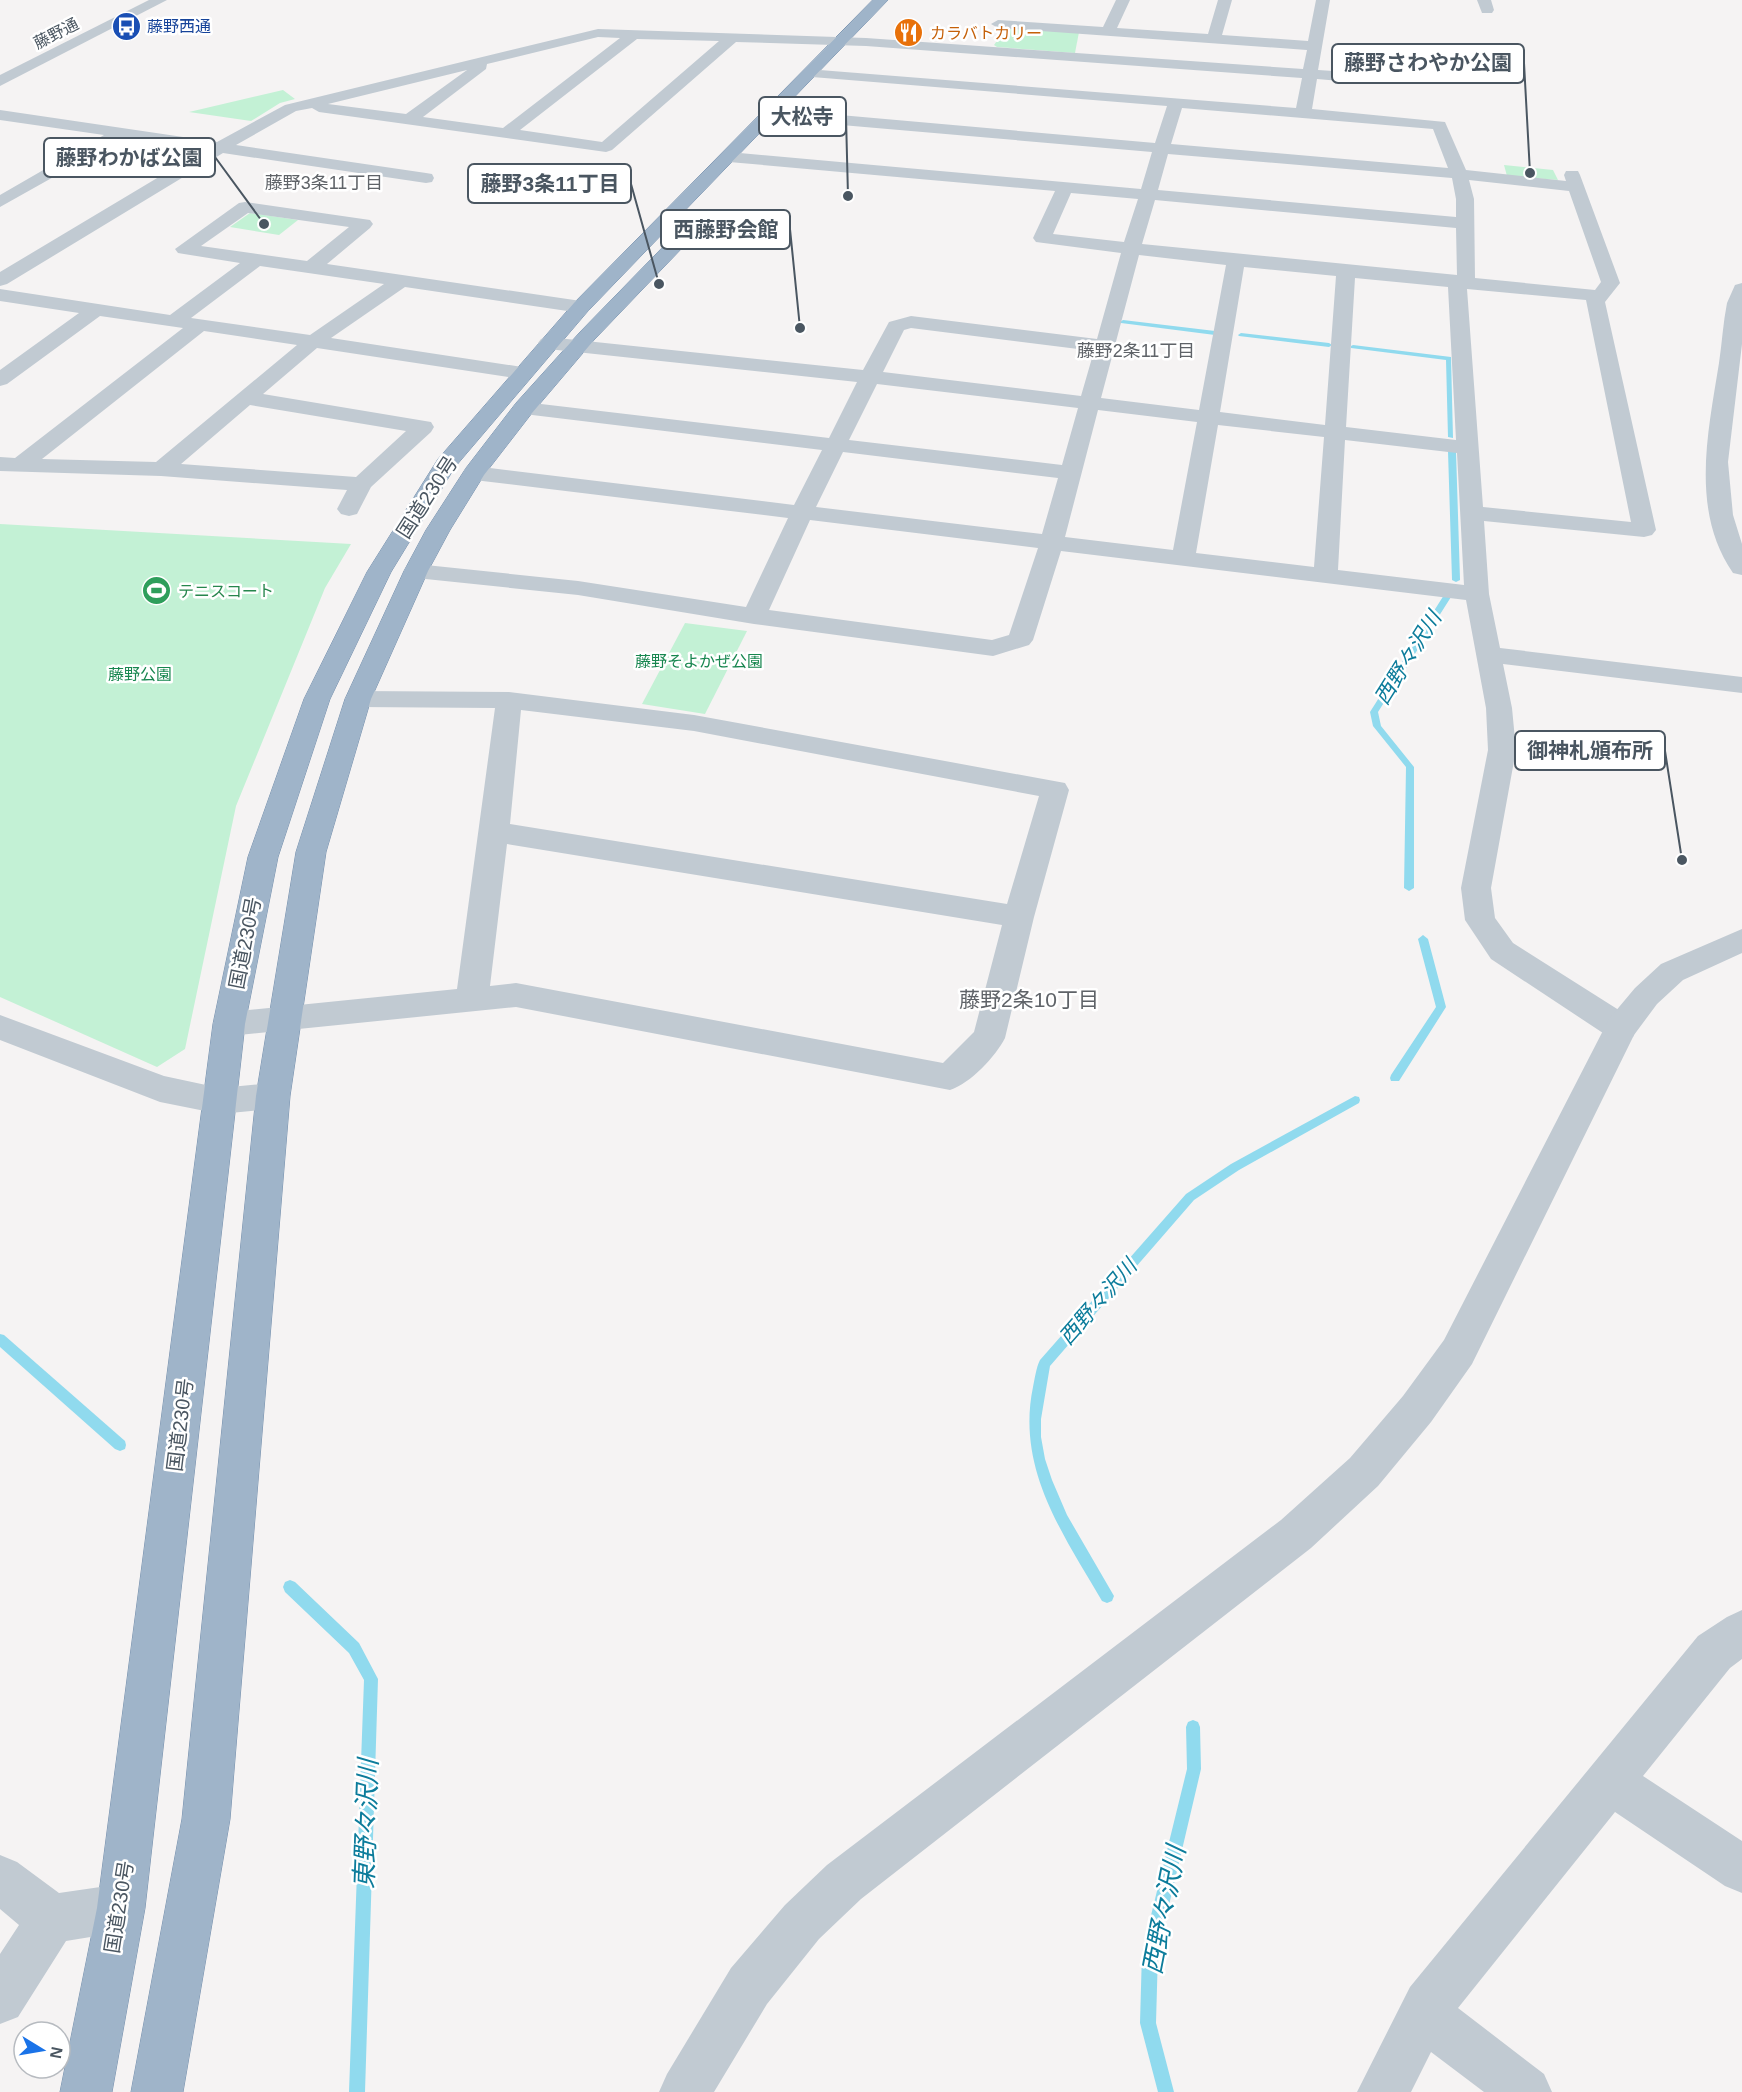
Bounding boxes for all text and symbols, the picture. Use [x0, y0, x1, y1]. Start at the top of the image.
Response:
bus stop icon: 藤野西通 [110, 10, 142, 42]
street label: 藤野通 [31, 15, 81, 52]
restaurant icon: カラバトカリー [893, 17, 925, 49]
place label: 藤野西通 [147, 18, 211, 35]
place label: カラバトカリー [930, 25, 1042, 42]
callout: 藤野さわやか公園 [1332, 44, 1524, 83]
text: 藤野さわやか公園 [1344, 51, 1512, 74]
callout: 大松寺 [759, 97, 846, 136]
text: 大松寺 [771, 105, 834, 128]
callout: 藤野わかば公園 [44, 138, 215, 177]
text: 藤野わかば公園 [56, 146, 203, 169]
callout: 藤野3条11丁目 [468, 164, 631, 203]
text: 藤野3条11丁目 [481, 172, 619, 195]
district label: 藤野3条11丁目 [265, 173, 383, 193]
callout: 西藤野会館 [661, 210, 790, 249]
text: 西藤野会館 [674, 218, 779, 241]
district label: 藤野2条11丁目 [1077, 341, 1195, 361]
street label: 国道230号 [392, 452, 462, 542]
sports icon: テニスコート [141, 575, 173, 607]
place label: テニスコート [178, 583, 274, 600]
water label: 西野々沢川 [1370, 605, 1446, 708]
park label: 藤野そよかぜ公園 [635, 653, 763, 670]
park label: 藤野公園 [108, 666, 172, 683]
callout: 御神札頒布所 [1515, 731, 1665, 770]
text: 御神札頒布所 [1527, 739, 1653, 762]
street label: 国道230号 [225, 895, 265, 991]
district label: 藤野2条10丁目 [959, 988, 1099, 1011]
water label: 西野々沢川 [1055, 1253, 1142, 1349]
street label: 国道230号 [163, 1377, 197, 1473]
water label: 東野々沢川 [349, 1756, 383, 1889]
water label: 西野々沢川 [1137, 1840, 1192, 1977]
street label: 国道230号 [101, 1859, 137, 1955]
north arrow [12, 2020, 72, 2080]
text: N [47, 2045, 66, 2060]

